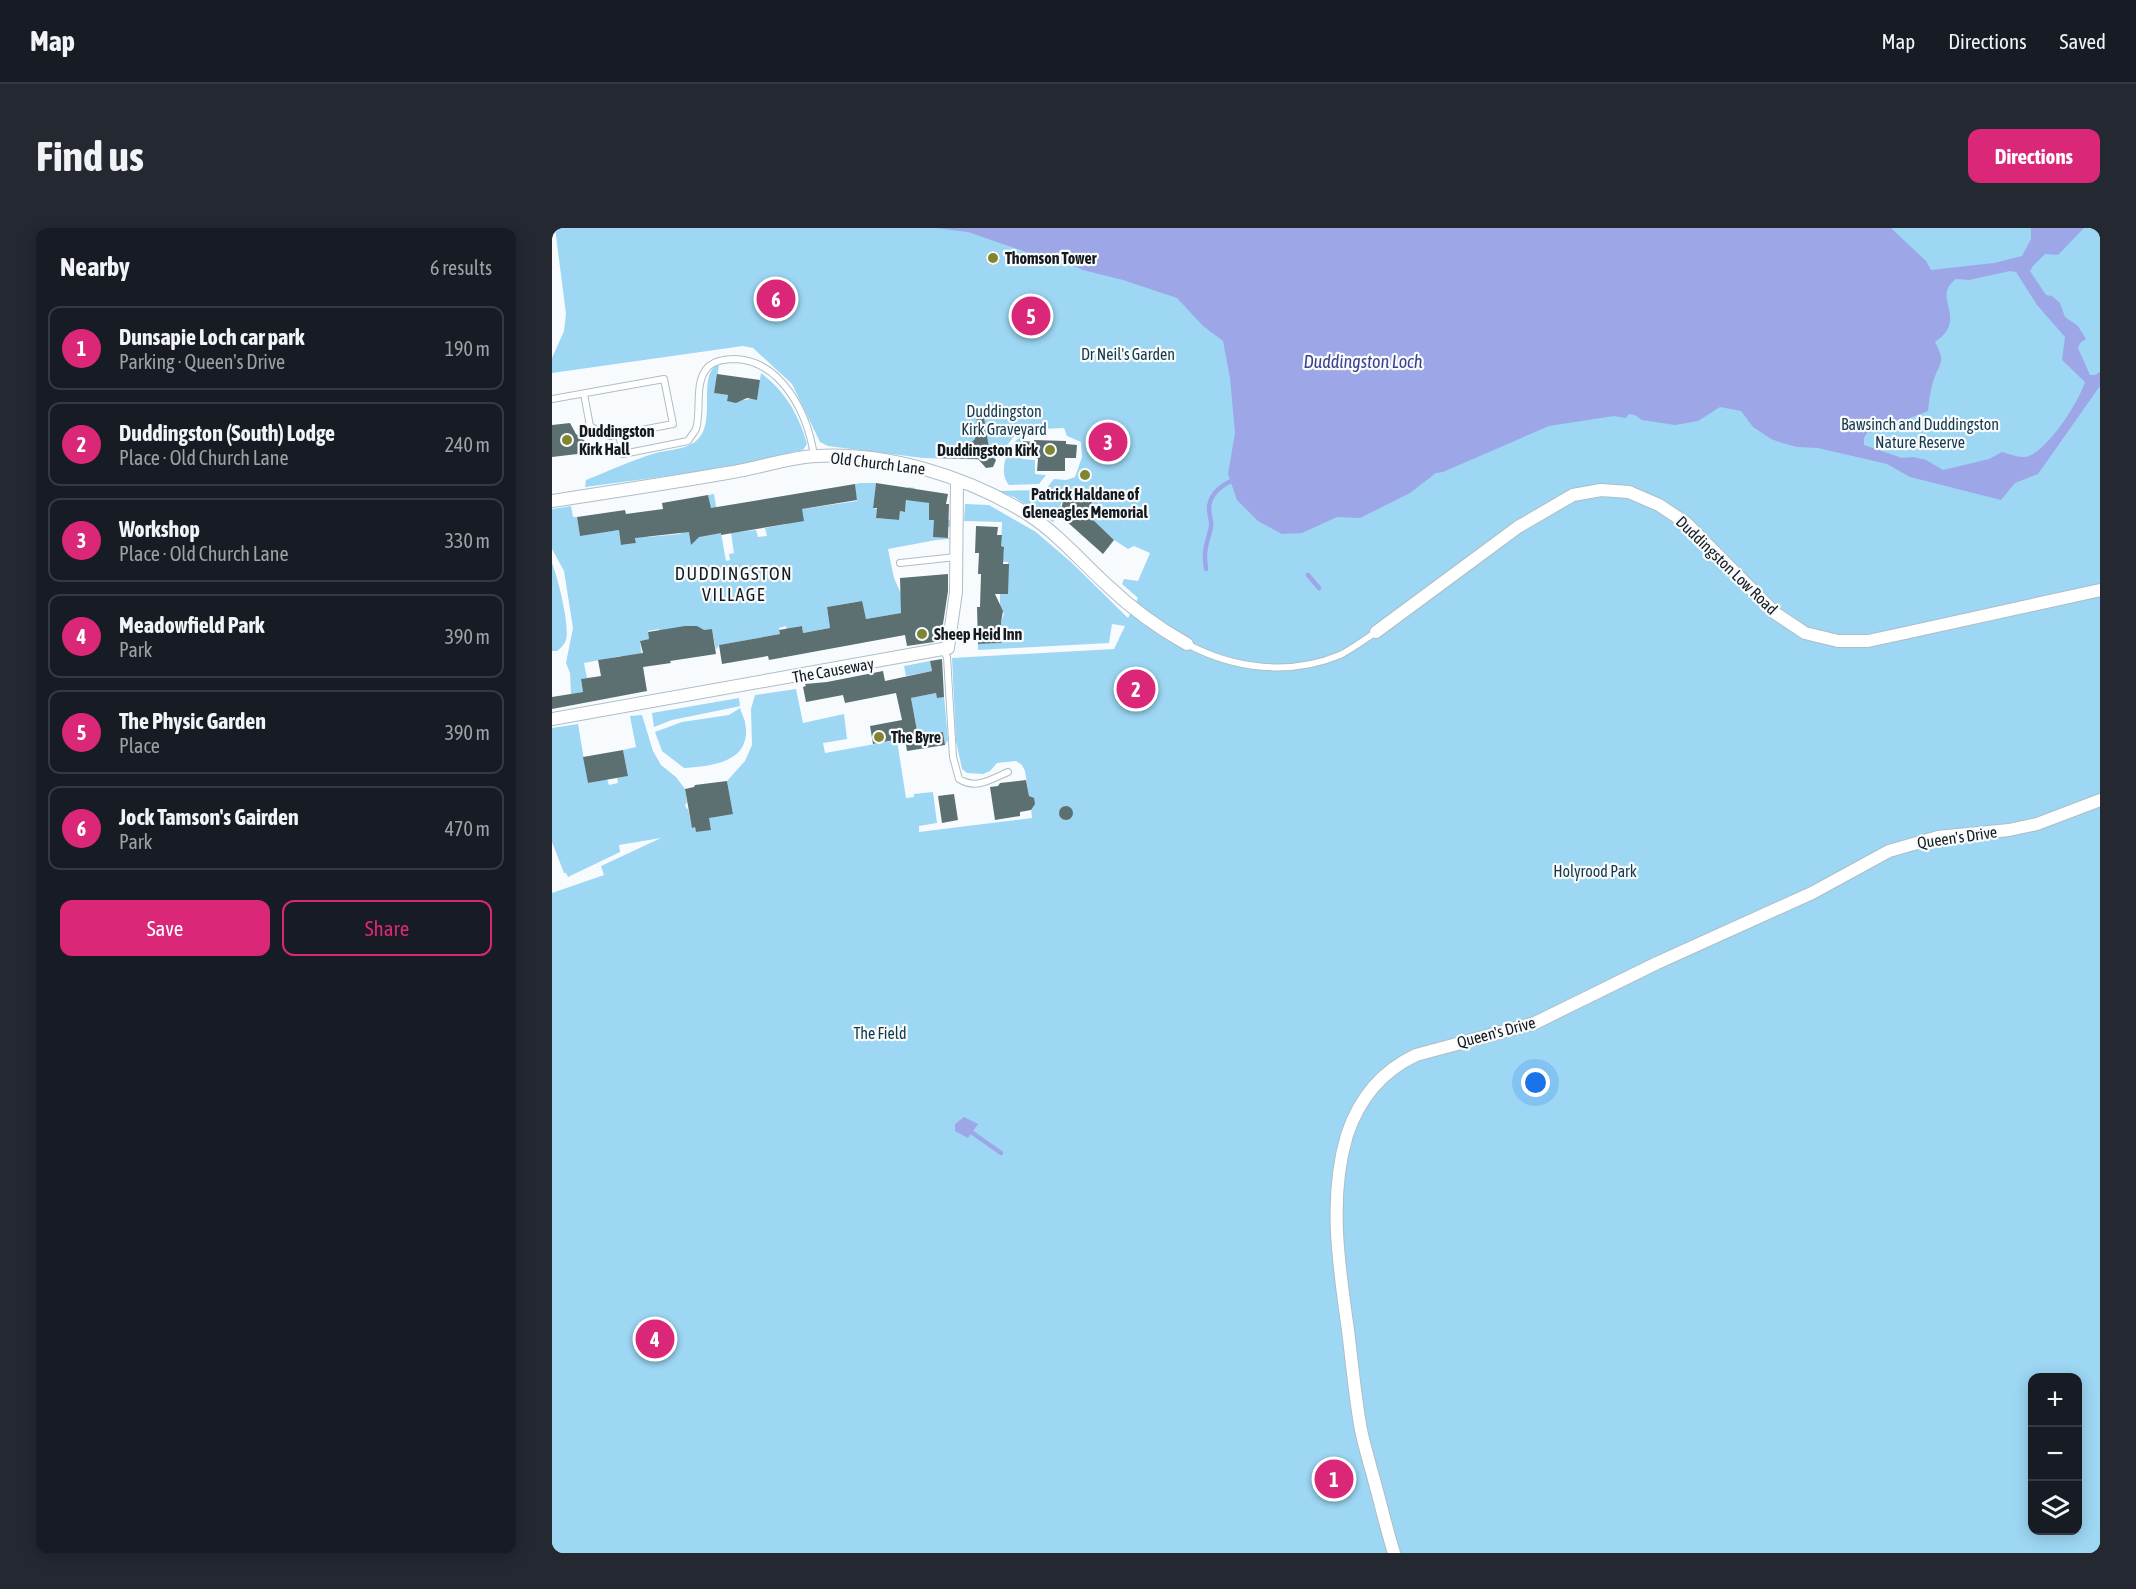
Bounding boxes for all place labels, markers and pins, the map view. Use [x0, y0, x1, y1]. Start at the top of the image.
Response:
place label: Thomson Tower [1005, 249, 1097, 267]
marker: Thomson Tower [986, 251, 1000, 265]
pin: 6 [756, 276, 796, 322]
pin: 5 [1012, 294, 1050, 338]
pin: 3 [1088, 420, 1128, 464]
place label: Duddingston Kirk Hall [579, 422, 655, 458]
marker: Duddingston Kirk Hall [560, 433, 574, 447]
place label: Duddingston Kirk [937, 441, 1039, 459]
marker: Duddingston Kirk [1043, 443, 1057, 457]
marker: Patrick Haldane of Gleneagles Memorial [1078, 468, 1092, 482]
place label: Patrick Haldane of Gleneagles Memorial [1022, 485, 1148, 521]
place label: Sheep Heid Inn [934, 625, 1023, 643]
marker: Sheep Heid Inn [915, 627, 929, 641]
pin: 2 [1116, 666, 1156, 712]
place label: The Byre [891, 728, 941, 746]
marker: The Byre [872, 730, 886, 744]
pin: 4 [636, 1316, 674, 1362]
pin: 1 [1314, 1456, 1354, 1502]

